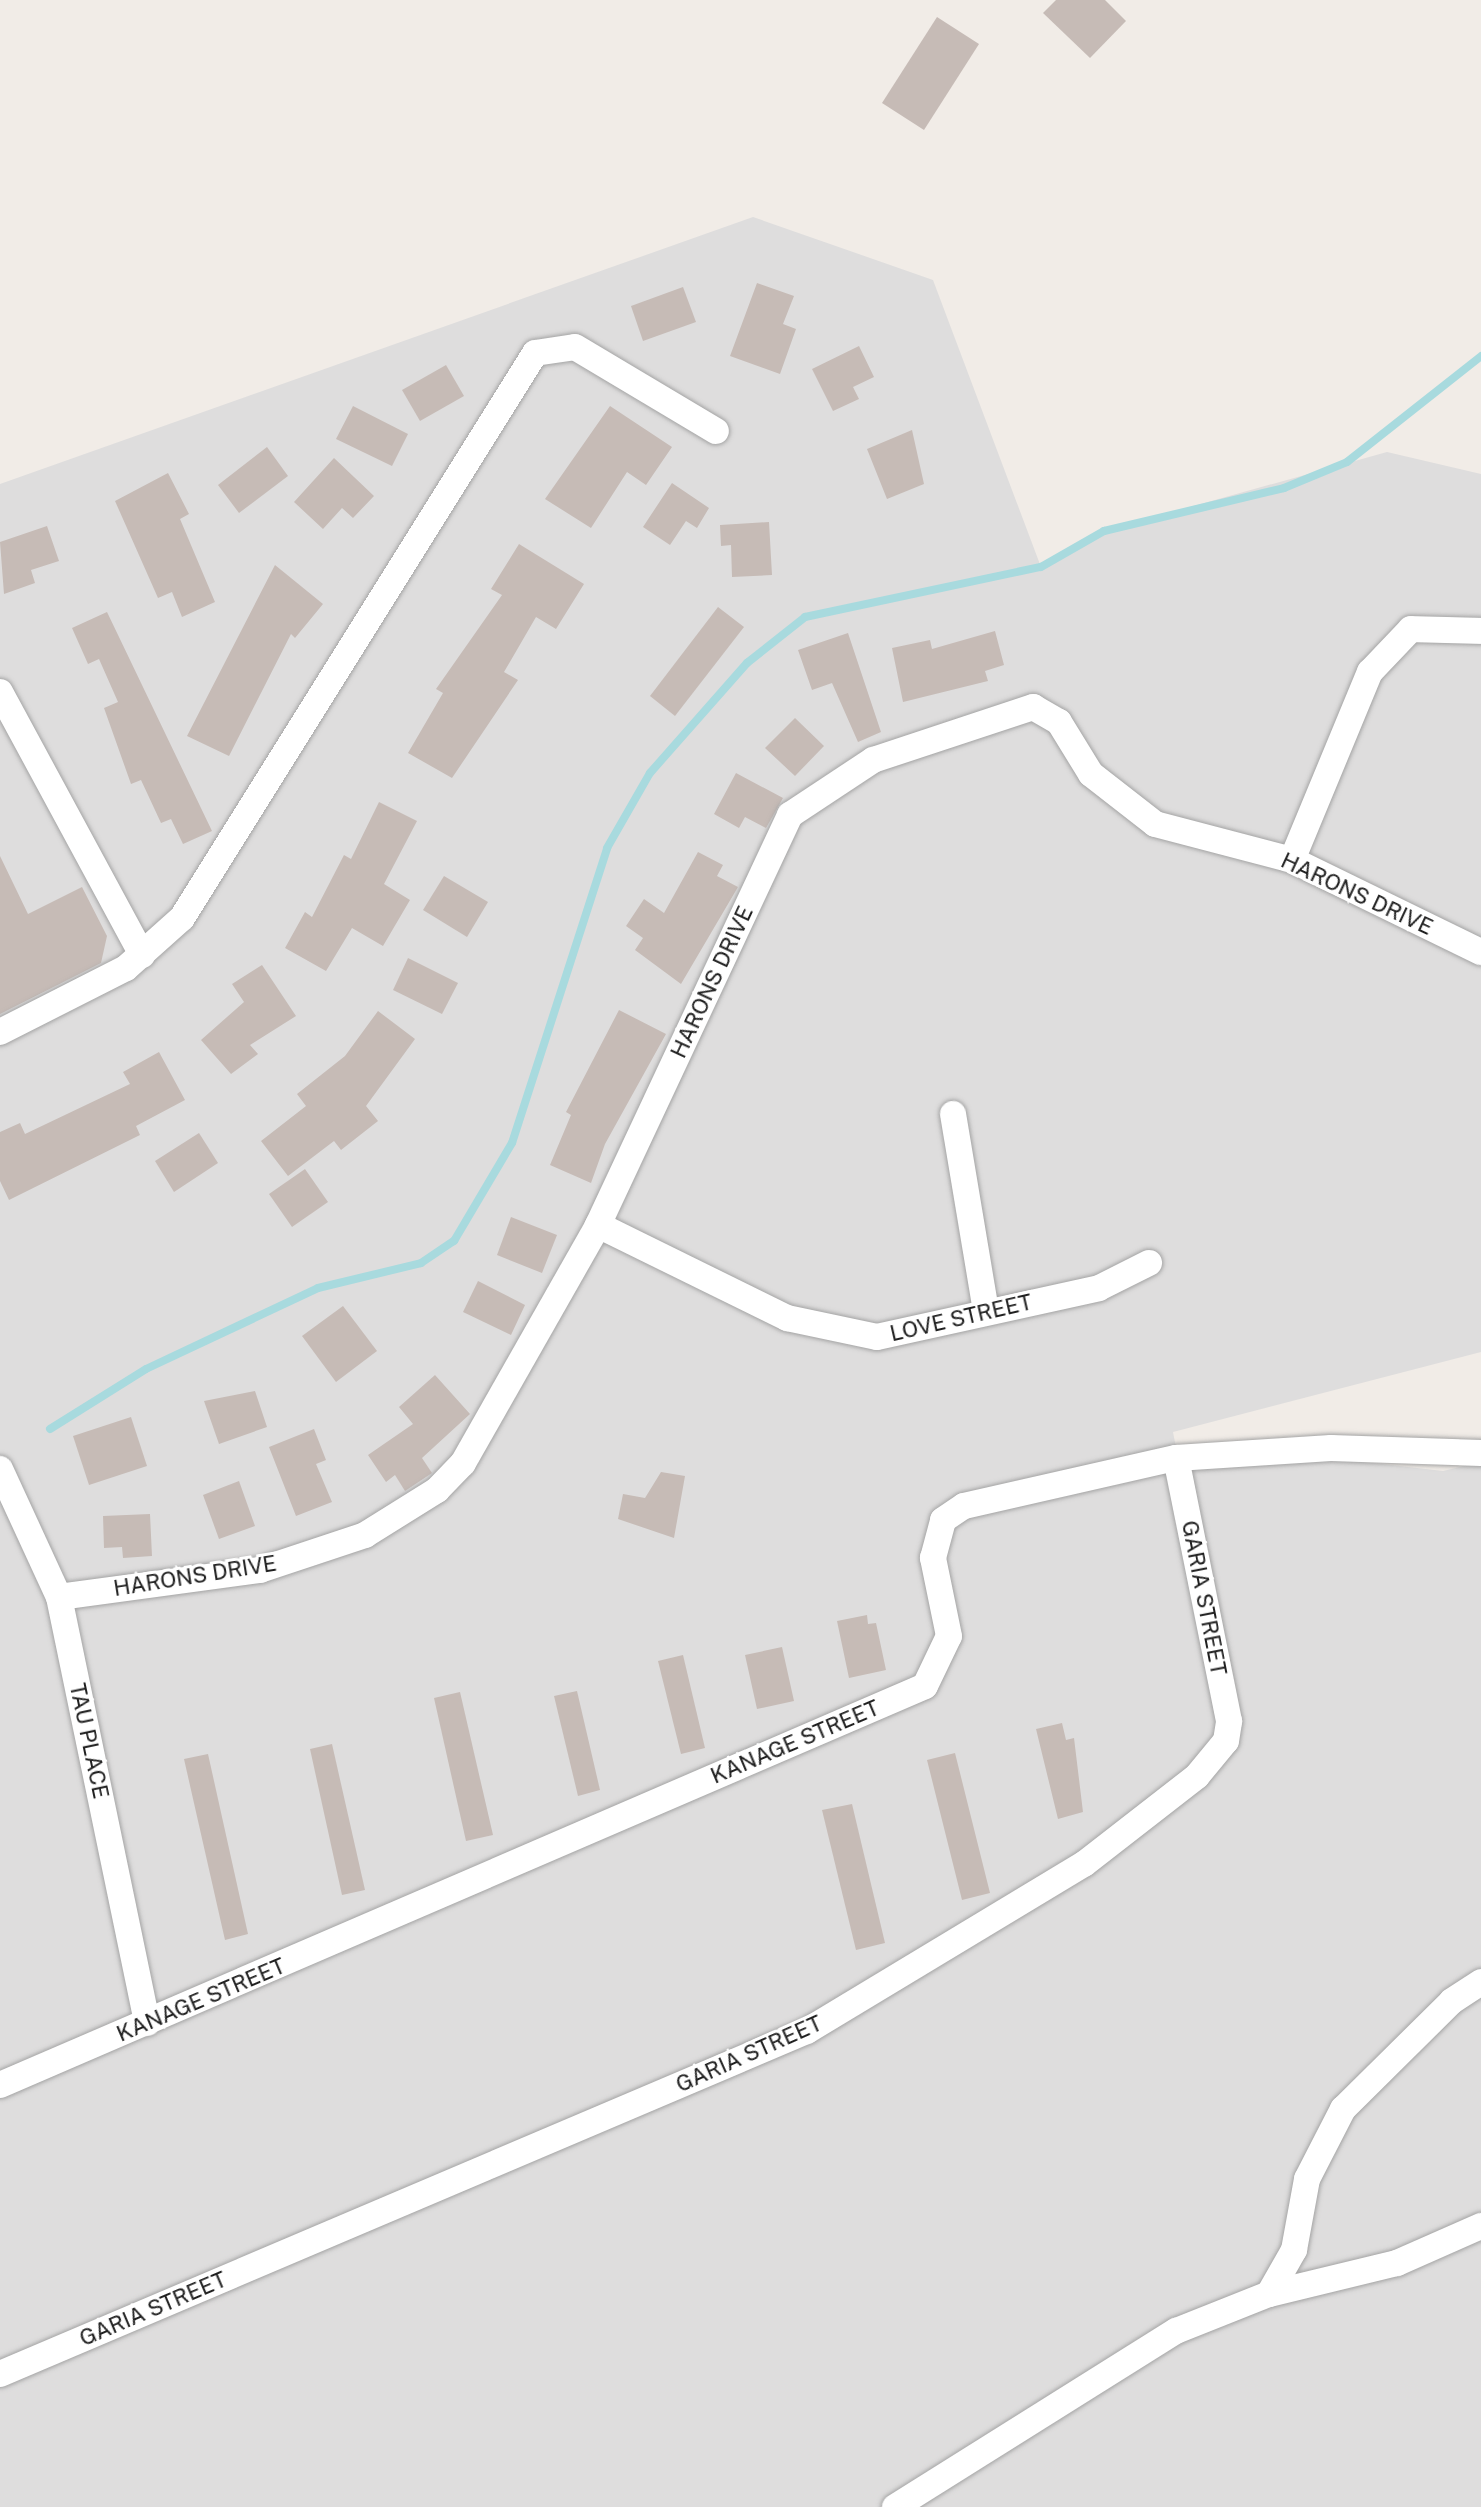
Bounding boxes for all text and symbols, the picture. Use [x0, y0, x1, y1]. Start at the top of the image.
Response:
street label: HARONS DRIVE [1277, 847, 1437, 941]
street label: HARONS DRIVE [665, 902, 759, 1062]
street label: LOVE STREET [887, 1289, 1035, 1347]
street label: GARIA STREET [1176, 1518, 1232, 1678]
street label: HARONS DRIVE [112, 1550, 278, 1602]
street label: TAU PLACE [64, 1681, 114, 1801]
street label: KANAGE STREET [707, 1695, 883, 1789]
street label: KANAGE STREET [113, 1953, 289, 2047]
street label: GARIA STREET [672, 2010, 826, 2098]
street label: GARIA STREET [76, 2266, 230, 2352]

